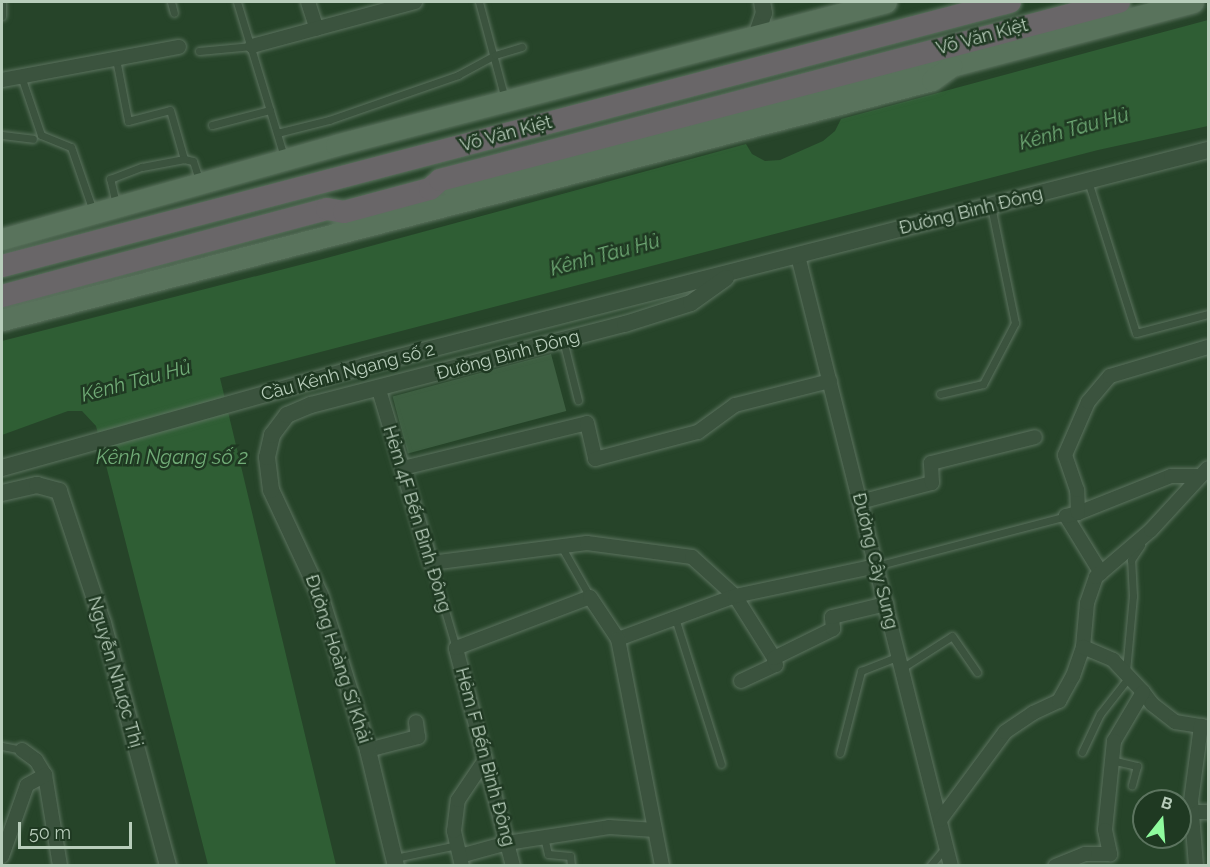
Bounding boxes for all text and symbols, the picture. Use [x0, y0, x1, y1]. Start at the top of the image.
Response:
street label: Võ Văn Kiệt [934, 14, 1030, 60]
water label: Kênh Tàu Hủ [1016, 103, 1132, 155]
street label: Võ Văn Kiệt [458, 111, 554, 157]
street label: Đường Bình Đông [897, 183, 1045, 239]
water label: Kênh Tàu Hủ [547, 229, 663, 281]
street label: Đường Bình Đông [434, 325, 582, 385]
street label: Cầu Kênh Ngang số 2 [259, 338, 437, 406]
water label: Kênh Tàu Hủ [78, 355, 194, 407]
street label: Hẻm 4F Bến Bình Đông [378, 423, 456, 615]
water label: Kênh Ngang số 2 [96, 445, 248, 469]
street label: Đường Cây Sung [848, 490, 902, 632]
street label: Đường Hoàng Sĩ Khải [301, 572, 375, 746]
street label: Nguyễn Nhược Thị [83, 594, 147, 750]
street label: Hẻm F Bến Bình Đông [451, 665, 519, 849]
north arrow [1132, 789, 1192, 849]
text: B [1159, 793, 1175, 814]
scale bar [21, 810, 135, 848]
text: 50 m [29, 822, 71, 843]

